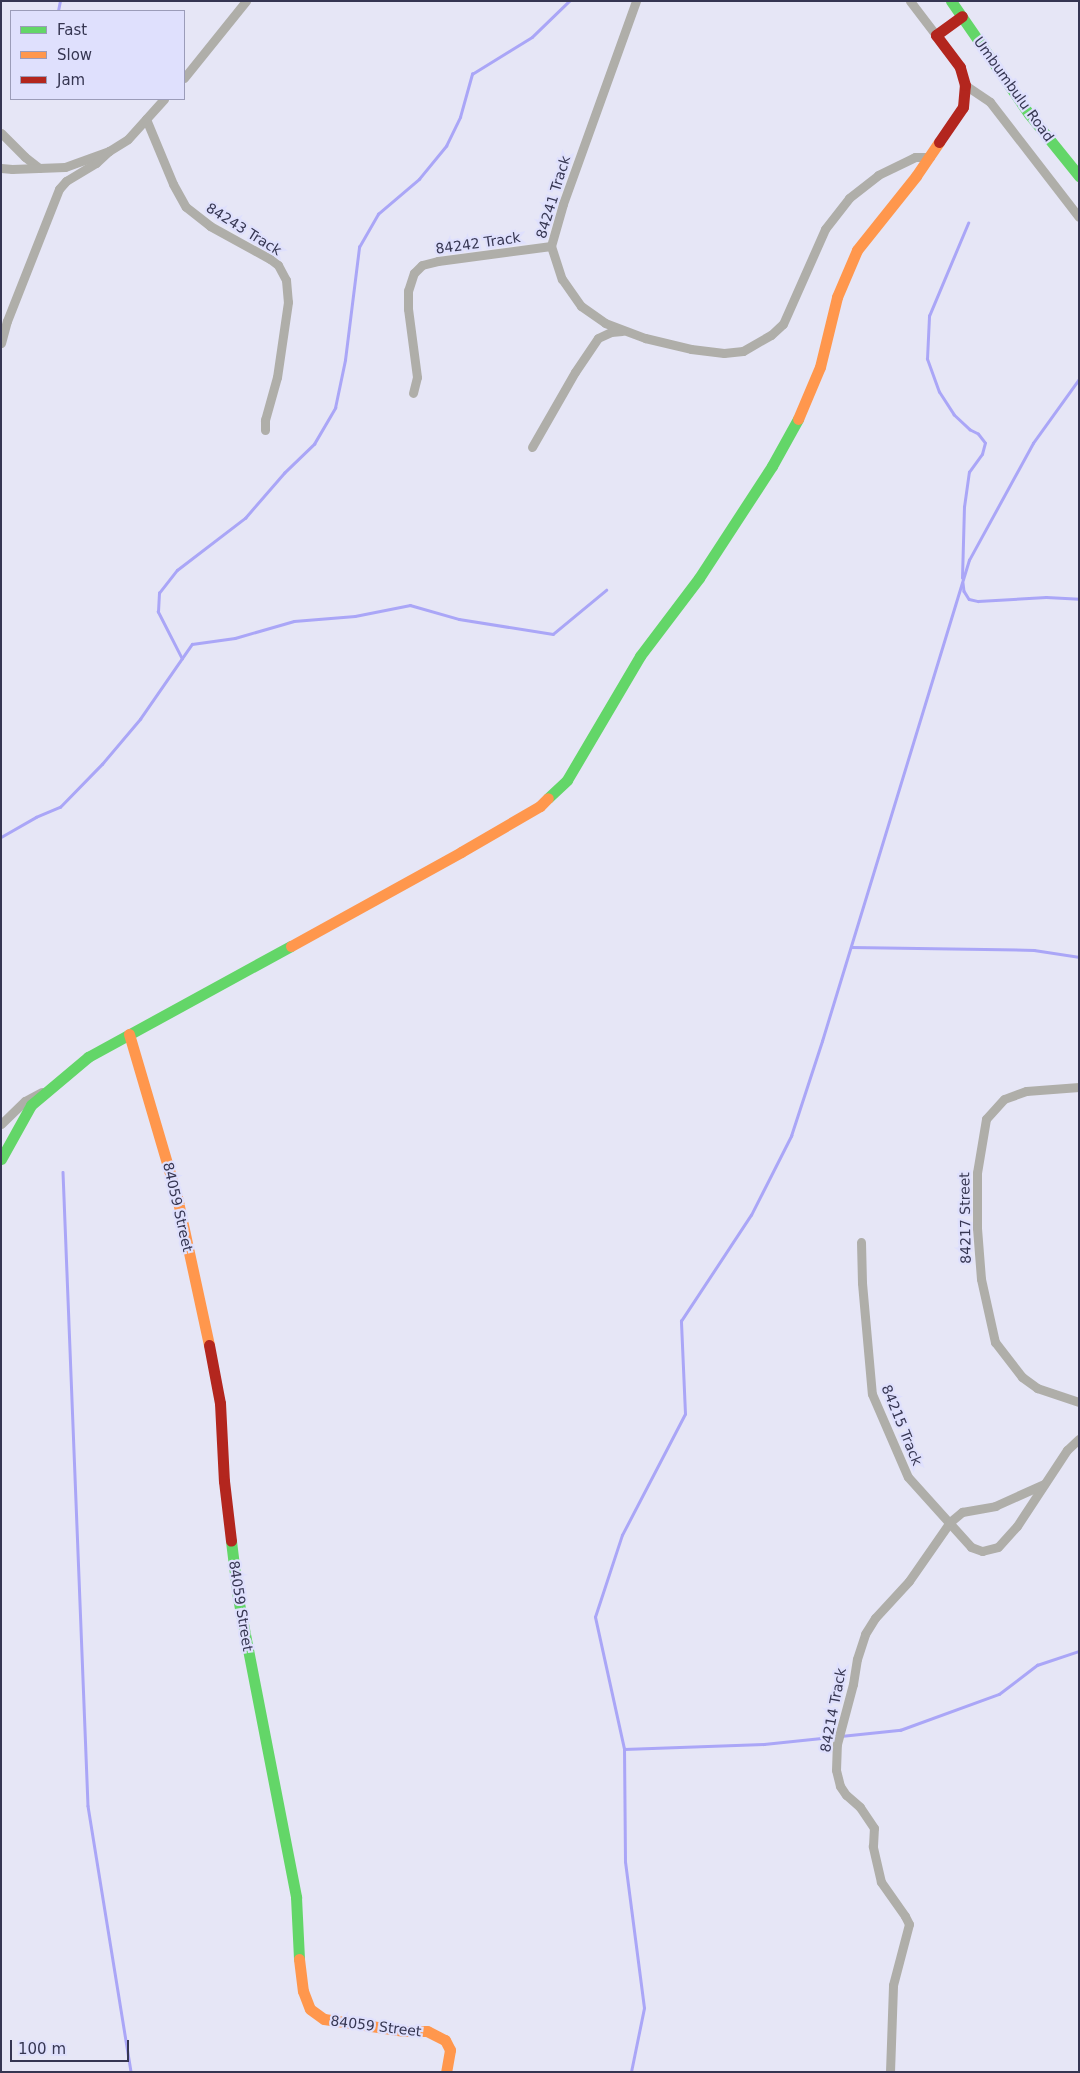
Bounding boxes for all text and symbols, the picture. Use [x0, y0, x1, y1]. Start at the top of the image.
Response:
legend [10, 10, 185, 100]
text: Fast [57, 21, 87, 39]
street label: Umbumbulu Road [970, 33, 1058, 145]
text: Slow [57, 46, 92, 64]
text: Jam [57, 71, 85, 89]
street label: 84241 Track [532, 154, 574, 240]
street label: 84243 Track [203, 199, 285, 259]
street label: 84242 Track [434, 229, 522, 257]
street label: 84059 Street [160, 1161, 196, 1253]
street label: 84217 Street [956, 1172, 974, 1264]
street label: 84215 Track [878, 1382, 926, 1468]
street label: 84059 Street [226, 1559, 256, 1653]
street label: 84214 Track [817, 1666, 849, 1754]
street label: 84059 Street [330, 2012, 422, 2040]
scale bar [12, 2030, 131, 2062]
text: 100 m [18, 2040, 66, 2058]

